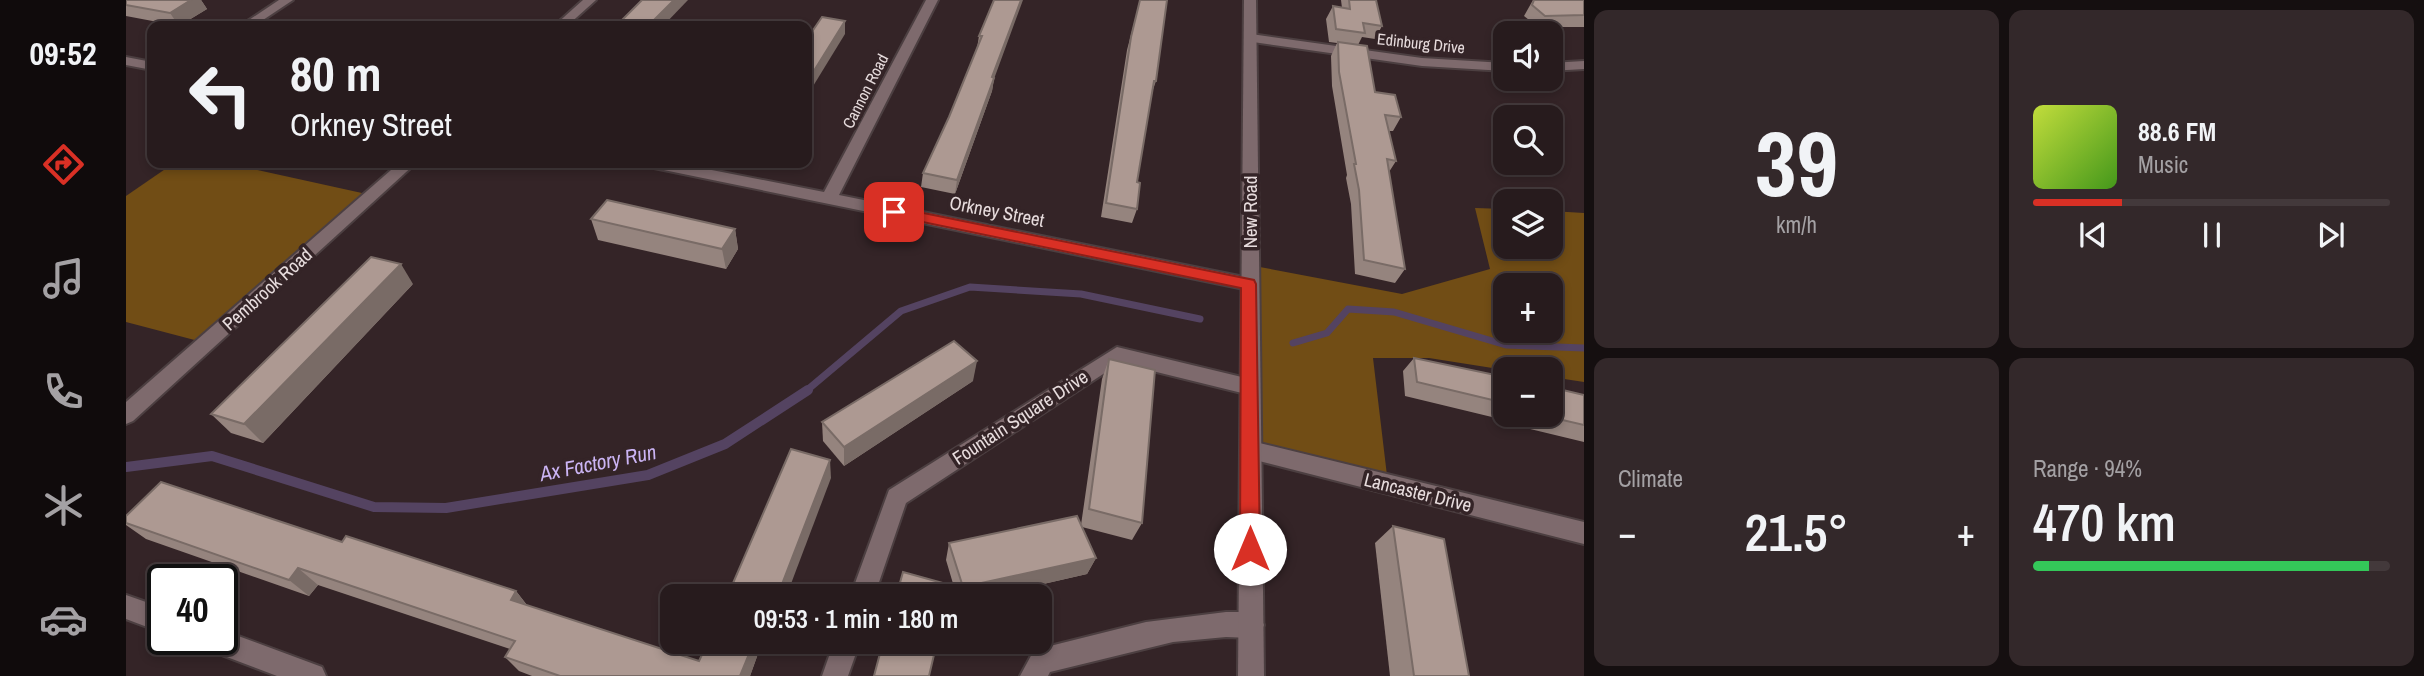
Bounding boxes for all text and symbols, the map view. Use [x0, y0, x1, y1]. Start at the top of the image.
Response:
map controls [1493, 21, 1563, 427]
button: sound [1493, 21, 1563, 91]
street label: Edinburg Drive [1376, 27, 1466, 59]
text: 09:52 [29, 32, 97, 75]
text: 80 m [290, 40, 382, 106]
icon: left [175, 49, 266, 140]
street label: Cannon Road [837, 50, 893, 132]
text: 39 [1755, 102, 1838, 224]
text: Orkney Street [290, 103, 452, 146]
button: search [1493, 105, 1563, 175]
text: 88.6 FM [2138, 114, 2216, 149]
icon: directions [39, 140, 88, 189]
text: Music [2138, 149, 2188, 180]
street label: New Road [1237, 176, 1263, 248]
pin [864, 182, 924, 242]
street label: Orkney Street [947, 189, 1047, 233]
button: layers [1493, 189, 1563, 259]
icon: arrive [875, 193, 913, 231]
text: km/h [1776, 209, 1817, 240]
icon: previous [2074, 216, 2112, 254]
icon: pause [2193, 216, 2231, 254]
icon: next [2312, 216, 2350, 254]
street label: Pembrook Road [216, 242, 318, 336]
icon: music [39, 254, 88, 303]
button: + [1493, 273, 1563, 343]
button: − [1493, 357, 1563, 427]
street label: Fountain Square Drive [947, 363, 1093, 471]
icon: phone [39, 367, 88, 416]
water label: Ax Factory Run [536, 437, 659, 488]
text: Range · 94% [2033, 453, 2142, 484]
text: Climate [1618, 463, 1683, 494]
street label: Lancaster Drive [1361, 466, 1475, 518]
icon: climate [39, 481, 88, 530]
text: 470 km [2033, 487, 2176, 557]
text: 21.5° [1745, 497, 1848, 567]
text: − [1618, 507, 1636, 558]
text: + [1957, 507, 1975, 558]
position arrow [1213, 512, 1287, 586]
speed limit sign: 40 [147, 564, 238, 655]
icon: car [39, 595, 88, 644]
text: 09:53 · 1 min · 180 m [754, 601, 958, 636]

